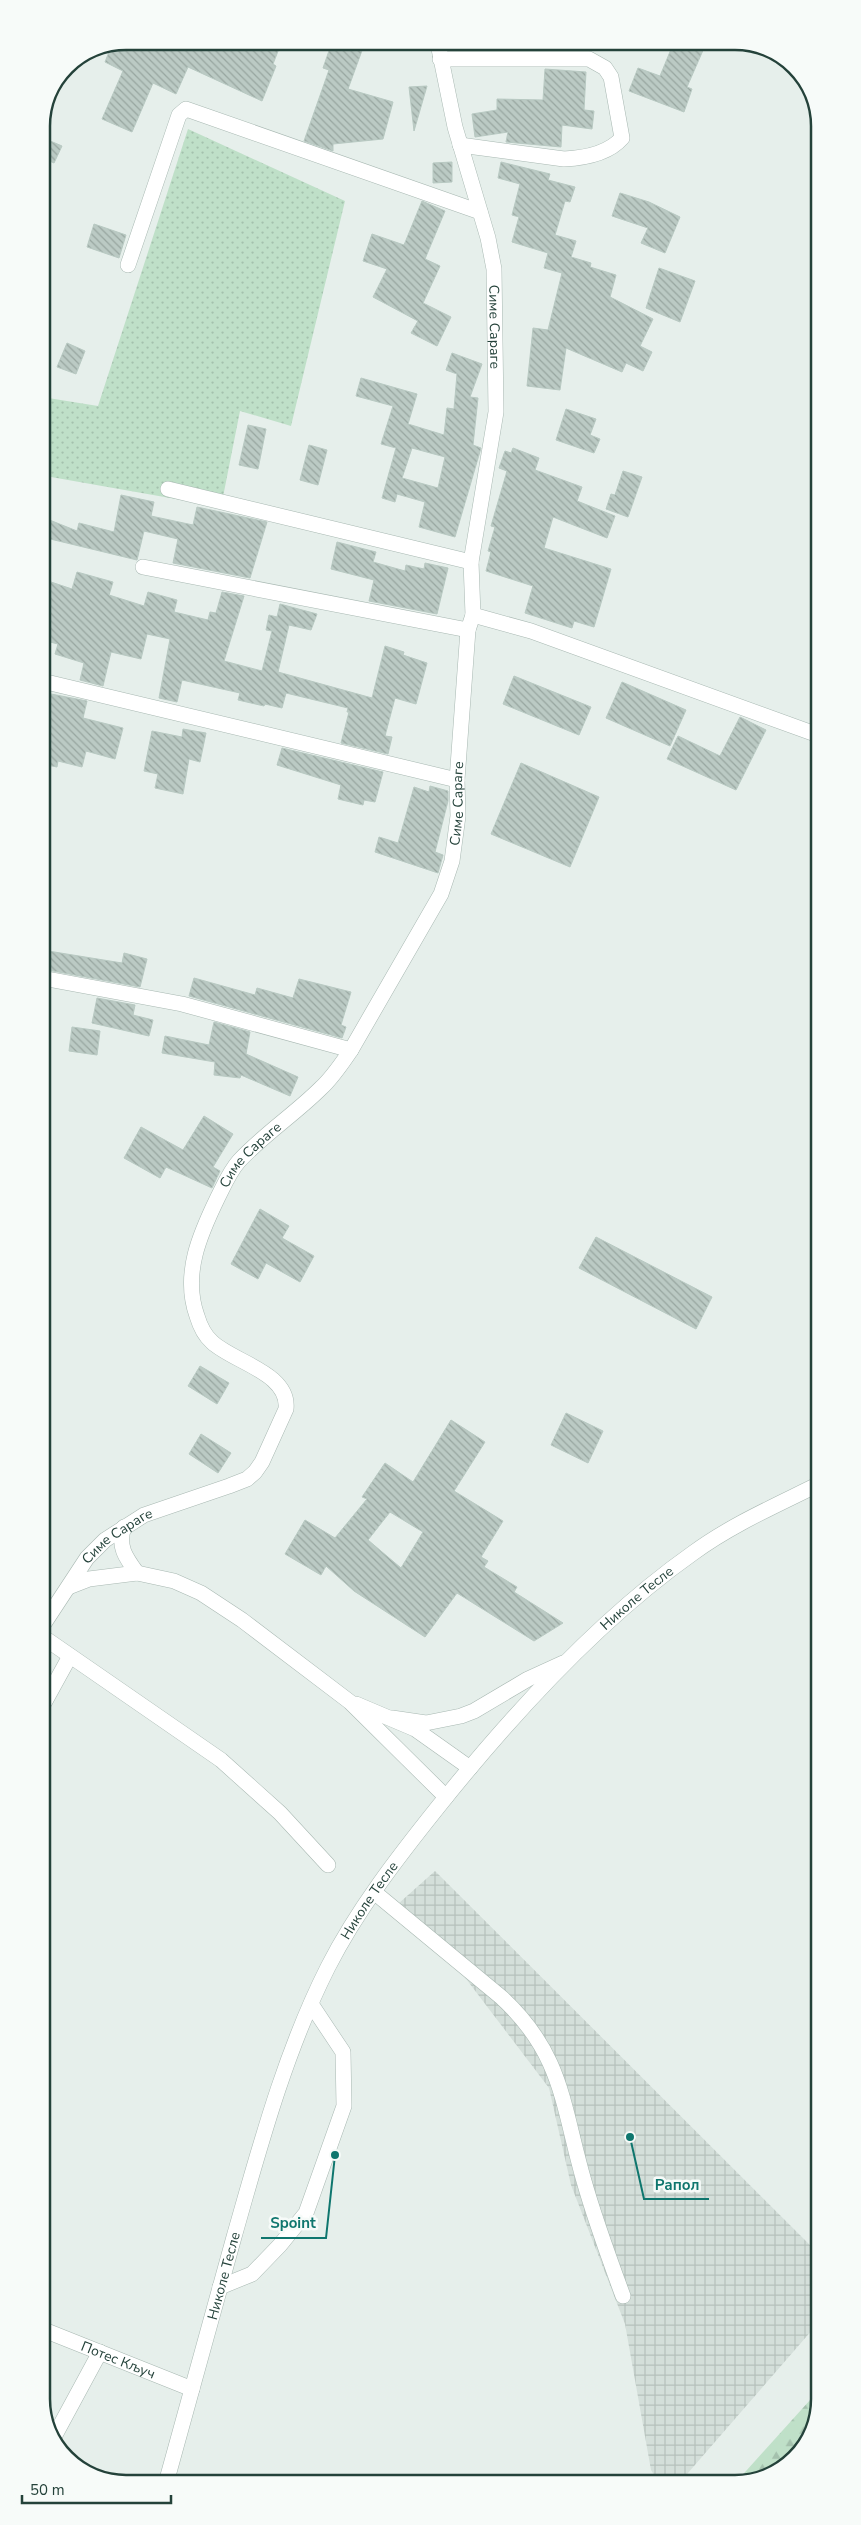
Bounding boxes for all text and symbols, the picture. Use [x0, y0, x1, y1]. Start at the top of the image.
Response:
street label: Симе Сараге [485, 285, 505, 369]
street label: Симе Сараге [445, 761, 468, 847]
street label: Симе Сараге [215, 1117, 285, 1191]
street label: Симе Сараге [77, 1503, 155, 1568]
street label: Николе Тесле [596, 1561, 677, 1634]
street label: Николе Тесле [336, 1857, 402, 1943]
callout: Рапол [644, 2169, 709, 2199]
text: Рапол [655, 2175, 699, 2195]
callout: Spoint [261, 2208, 326, 2238]
text: Spoint [270, 2213, 316, 2233]
street label: Николе Тесле [202, 2230, 245, 2322]
street label: Потес Кључ [78, 2336, 158, 2383]
scale bar [22, 2472, 171, 2504]
text: 50 m [30, 2480, 65, 2500]

